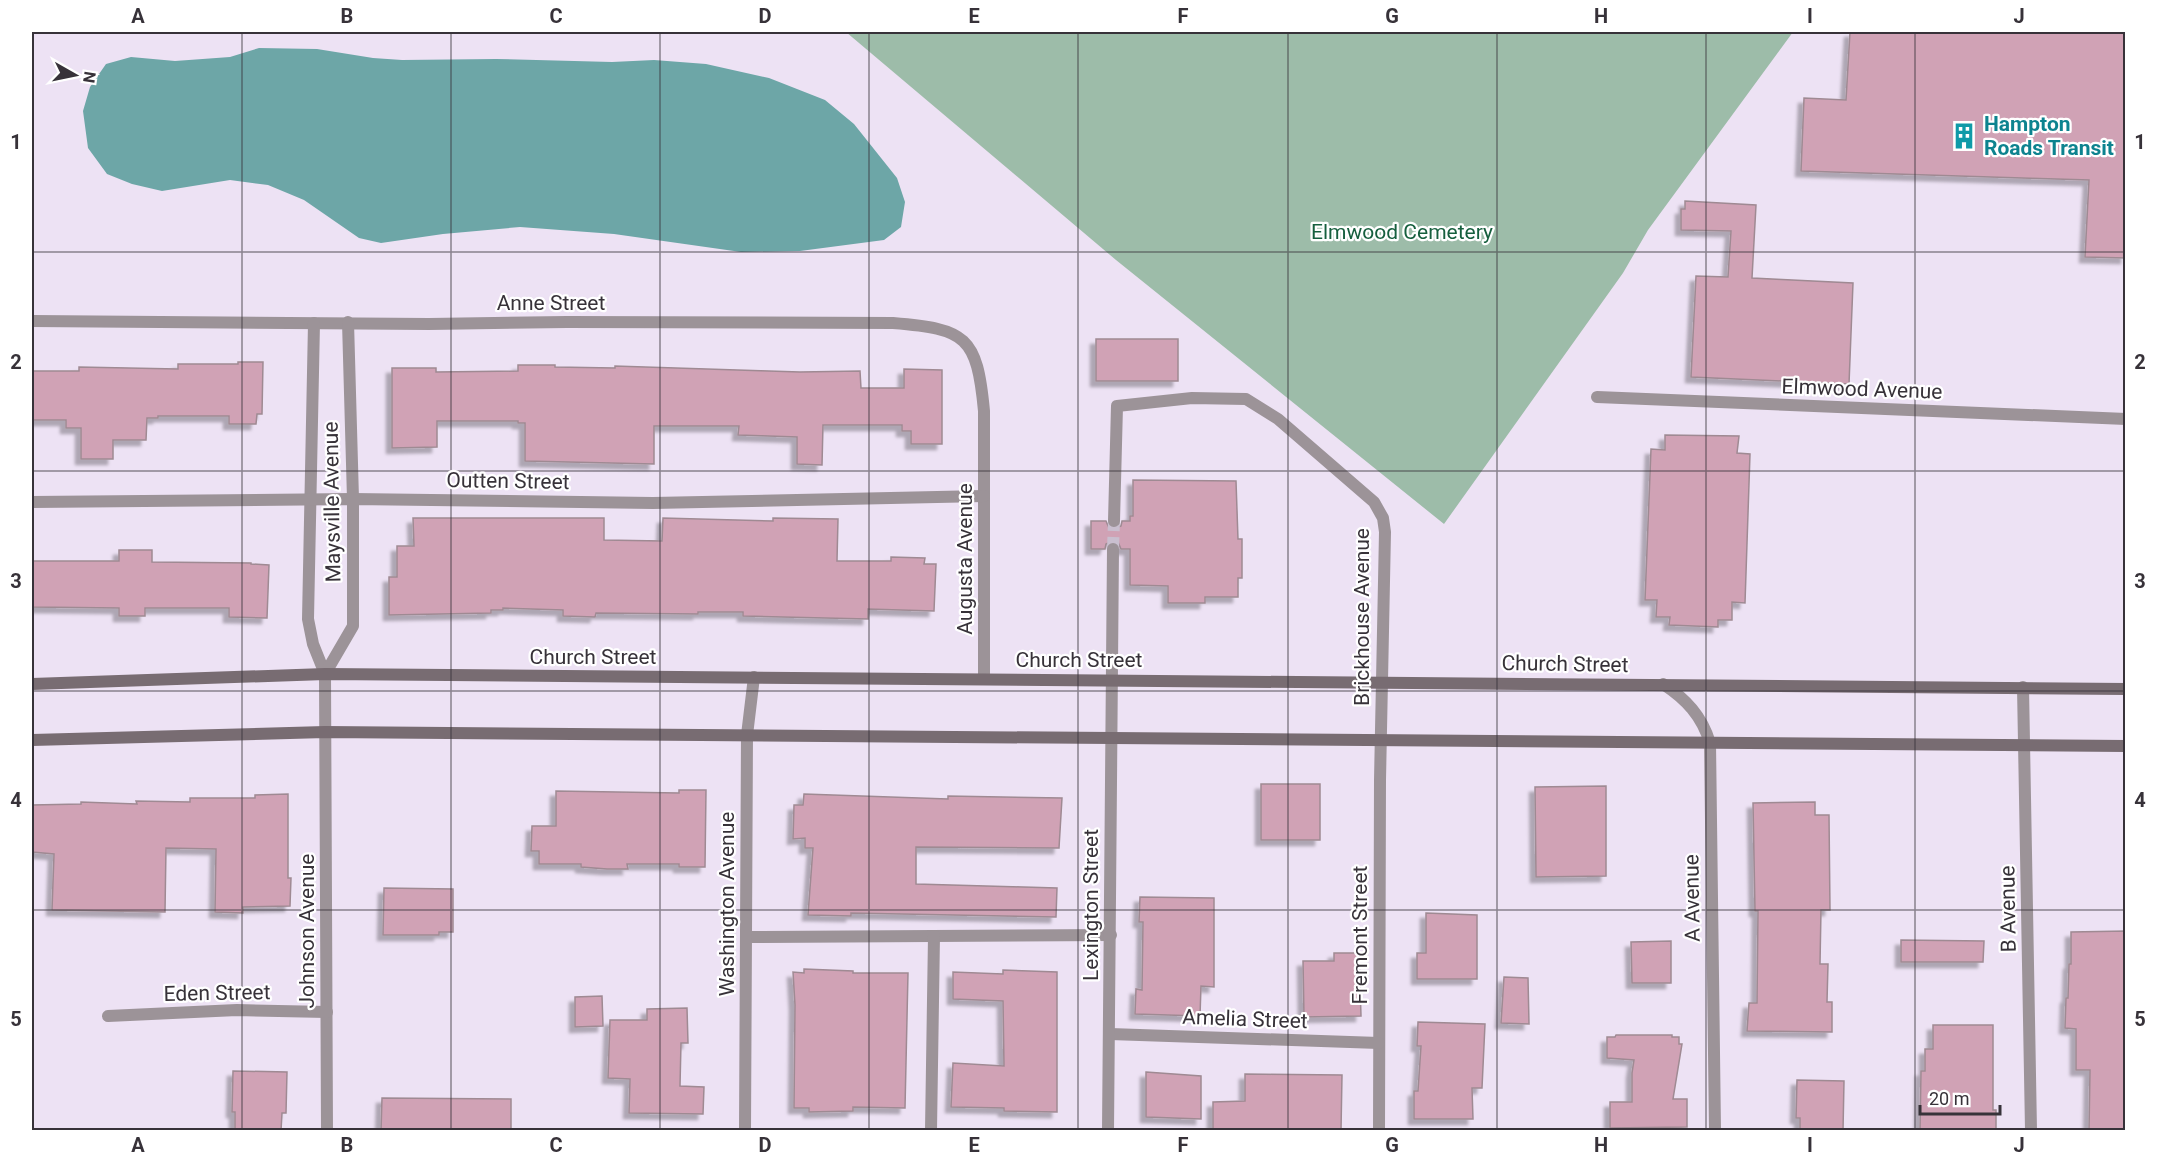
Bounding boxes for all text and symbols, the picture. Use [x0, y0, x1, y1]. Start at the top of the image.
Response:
text: A [131, 4, 145, 28]
text: B [341, 4, 353, 28]
text: C [549, 4, 563, 28]
text: D [759, 4, 772, 28]
text: E [968, 4, 980, 28]
text: F [1178, 4, 1189, 28]
text: G [1385, 4, 1399, 28]
text: H [1594, 4, 1608, 28]
text: I [1807, 4, 1813, 28]
text: J [2013, 4, 2025, 28]
north arrow [45, 45, 105, 105]
text: N [79, 70, 100, 84]
place label: Hampton Roads Transit [1984, 112, 2114, 160]
building icon: Hampton Roads Transit [1949, 121, 1979, 151]
text: 1 [10, 130, 22, 154]
text: 1 [2134, 130, 2146, 154]
park label: Elmwood Cemetery [1311, 220, 1493, 244]
street label: Anne Street [497, 291, 605, 315]
text: 2 [10, 350, 22, 374]
text: 2 [2134, 350, 2146, 374]
street label: Elmwood Avenue [1781, 374, 1943, 404]
street label: Maysville Avenue [319, 421, 345, 583]
street label: Outten Street [446, 468, 570, 494]
street label: Augusta Avenue [953, 483, 977, 635]
street label: Brickhouse Avenue [1350, 528, 1374, 706]
text: 3 [10, 569, 22, 593]
text: 3 [2134, 569, 2146, 593]
street label: Church Street [530, 645, 657, 669]
street label: Church Street [1016, 648, 1143, 672]
street label: Church Street [1501, 651, 1629, 677]
text: 4 [10, 788, 22, 812]
text: 4 [2134, 788, 2146, 812]
street label: Washington Avenue [715, 812, 739, 996]
street label: Lexington Street [1079, 829, 1103, 981]
street label: Johnson Avenue [295, 853, 319, 1009]
street label: A Avenue [1679, 854, 1705, 942]
street label: Fremont Street [1348, 865, 1372, 1004]
street label: B Avenue [1995, 865, 2021, 953]
street label: Eden Street [163, 980, 271, 1006]
street label: Amelia Street [1182, 1005, 1308, 1033]
text: 5 [10, 1007, 22, 1031]
text: 5 [2134, 1007, 2146, 1031]
scale bar [1920, 1078, 2000, 1116]
text: 20 m [1929, 1088, 1969, 1109]
text: A [131, 1133, 145, 1157]
text: B [341, 1133, 353, 1157]
text: C [549, 1133, 563, 1157]
text: D [759, 1133, 772, 1157]
text: E [968, 1133, 980, 1157]
text: F [1178, 1133, 1189, 1157]
text: G [1385, 1133, 1399, 1157]
text: H [1594, 1133, 1608, 1157]
text: I [1807, 1133, 1813, 1157]
text: J [2013, 1133, 2025, 1157]

